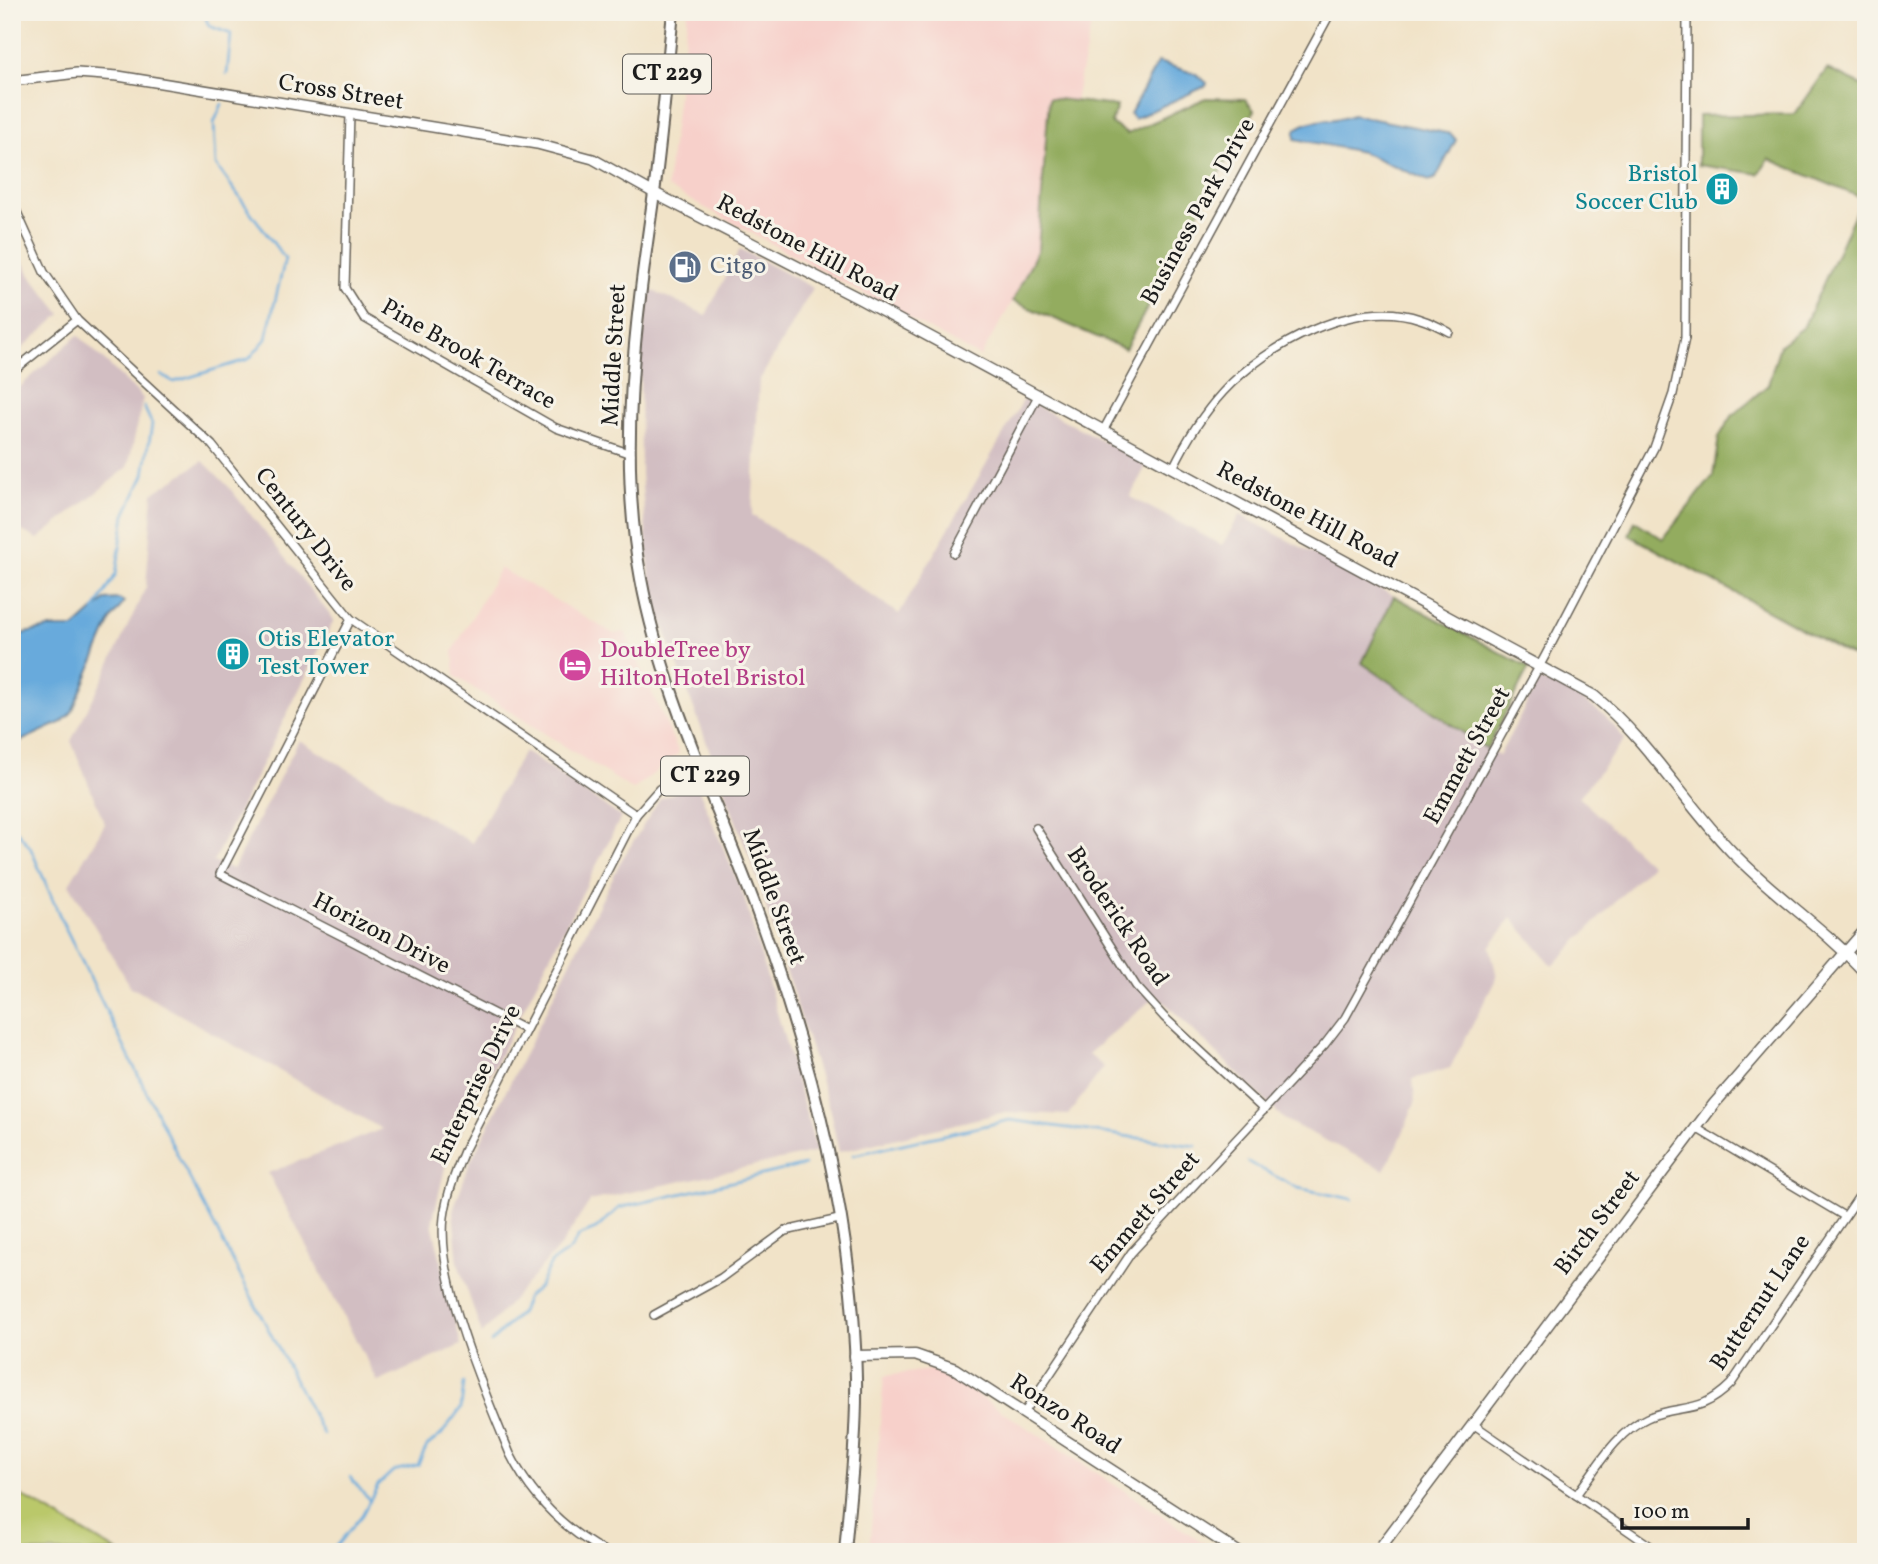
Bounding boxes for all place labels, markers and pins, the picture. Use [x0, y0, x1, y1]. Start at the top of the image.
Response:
place label: Bristol Soccer Club [1575, 158, 1698, 220]
building icon: Bristol Soccer Club [1703, 170, 1741, 208]
fuel station icon: Citgo [666, 248, 704, 286]
place label: Citgo [710, 250, 766, 284]
place label: Otis Elevator Test Tower [258, 623, 394, 685]
place label: DoubleTree by Hilton Hotel Bristol [600, 634, 805, 696]
building icon: Otis Elevator Test Tower [214, 635, 252, 673]
hotel icon: DoubleTree by Hilton Hotel Bristol [556, 646, 594, 684]

